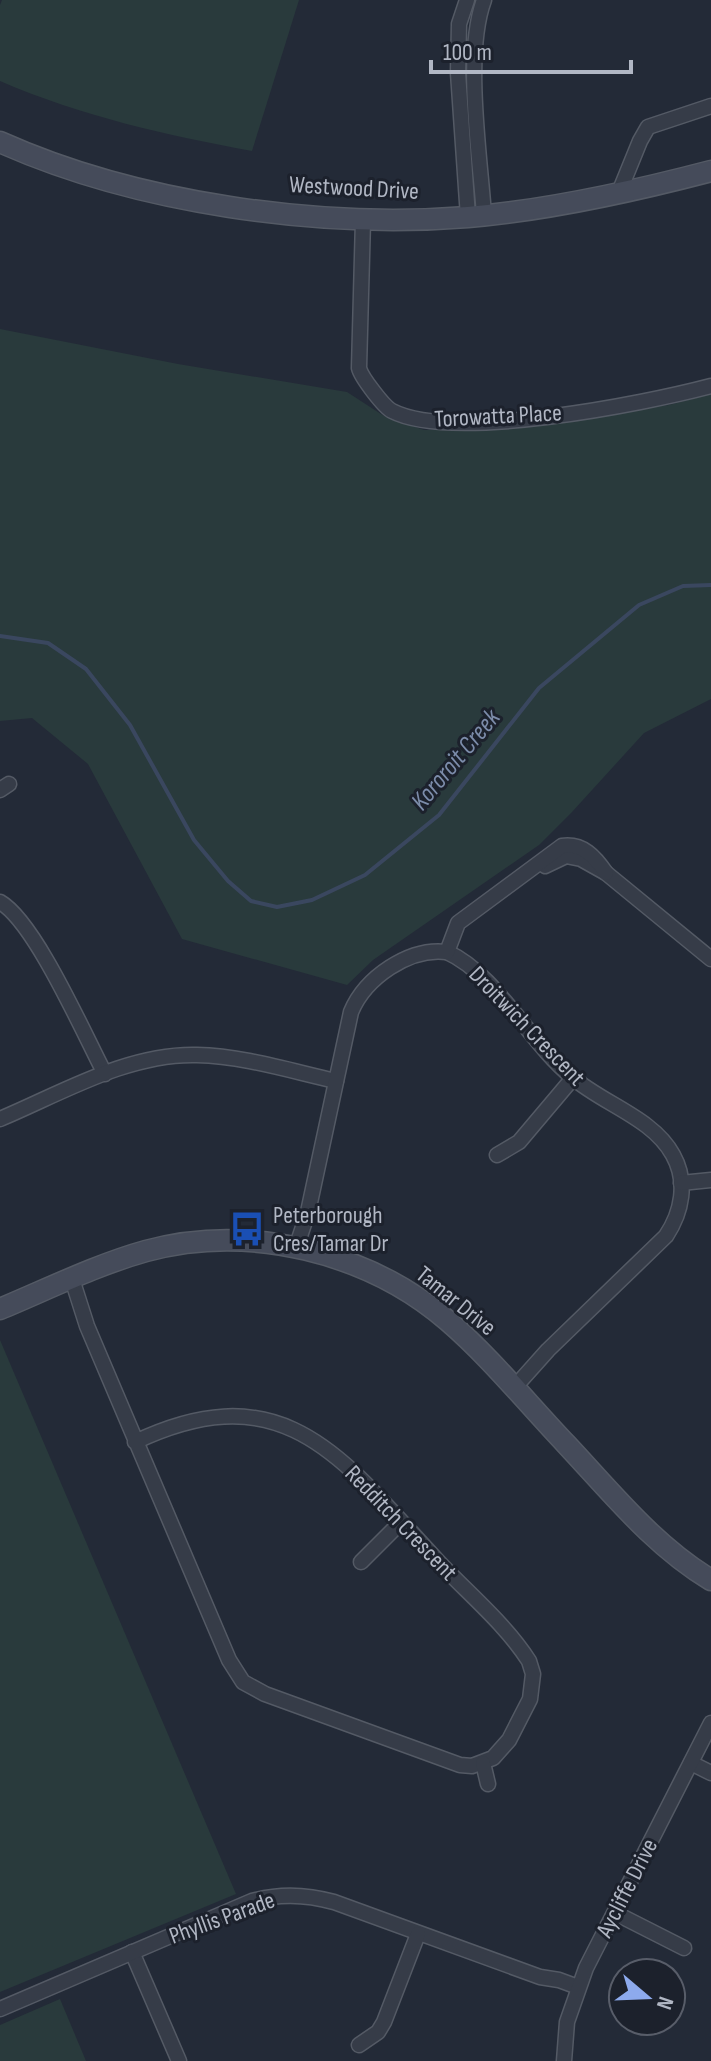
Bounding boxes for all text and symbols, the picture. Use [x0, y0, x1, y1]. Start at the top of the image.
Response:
scale bar [431, 24, 631, 74]
text: 100 m [443, 38, 492, 67]
street label: Westwood Drive [288, 170, 420, 206]
street label: Torowatta Place [434, 398, 562, 434]
water label: Kororoit Creek [405, 702, 508, 817]
street label: Droitwich Crescent [463, 960, 591, 1092]
place label: Peterborough Cres/Tamar Dr [273, 1201, 388, 1258]
bus stop icon: Peterborough Cres/Tamar Dr [228, 1210, 266, 1248]
street label: Tamar Drive [410, 1260, 502, 1342]
street label: Redditch Crescent [339, 1459, 463, 1587]
street label: Aycliffe Drive [589, 1834, 664, 1943]
street label: Phyllis Parade [165, 1885, 279, 1951]
north arrow [607, 1957, 687, 2037]
text: N [650, 1993, 679, 2013]

